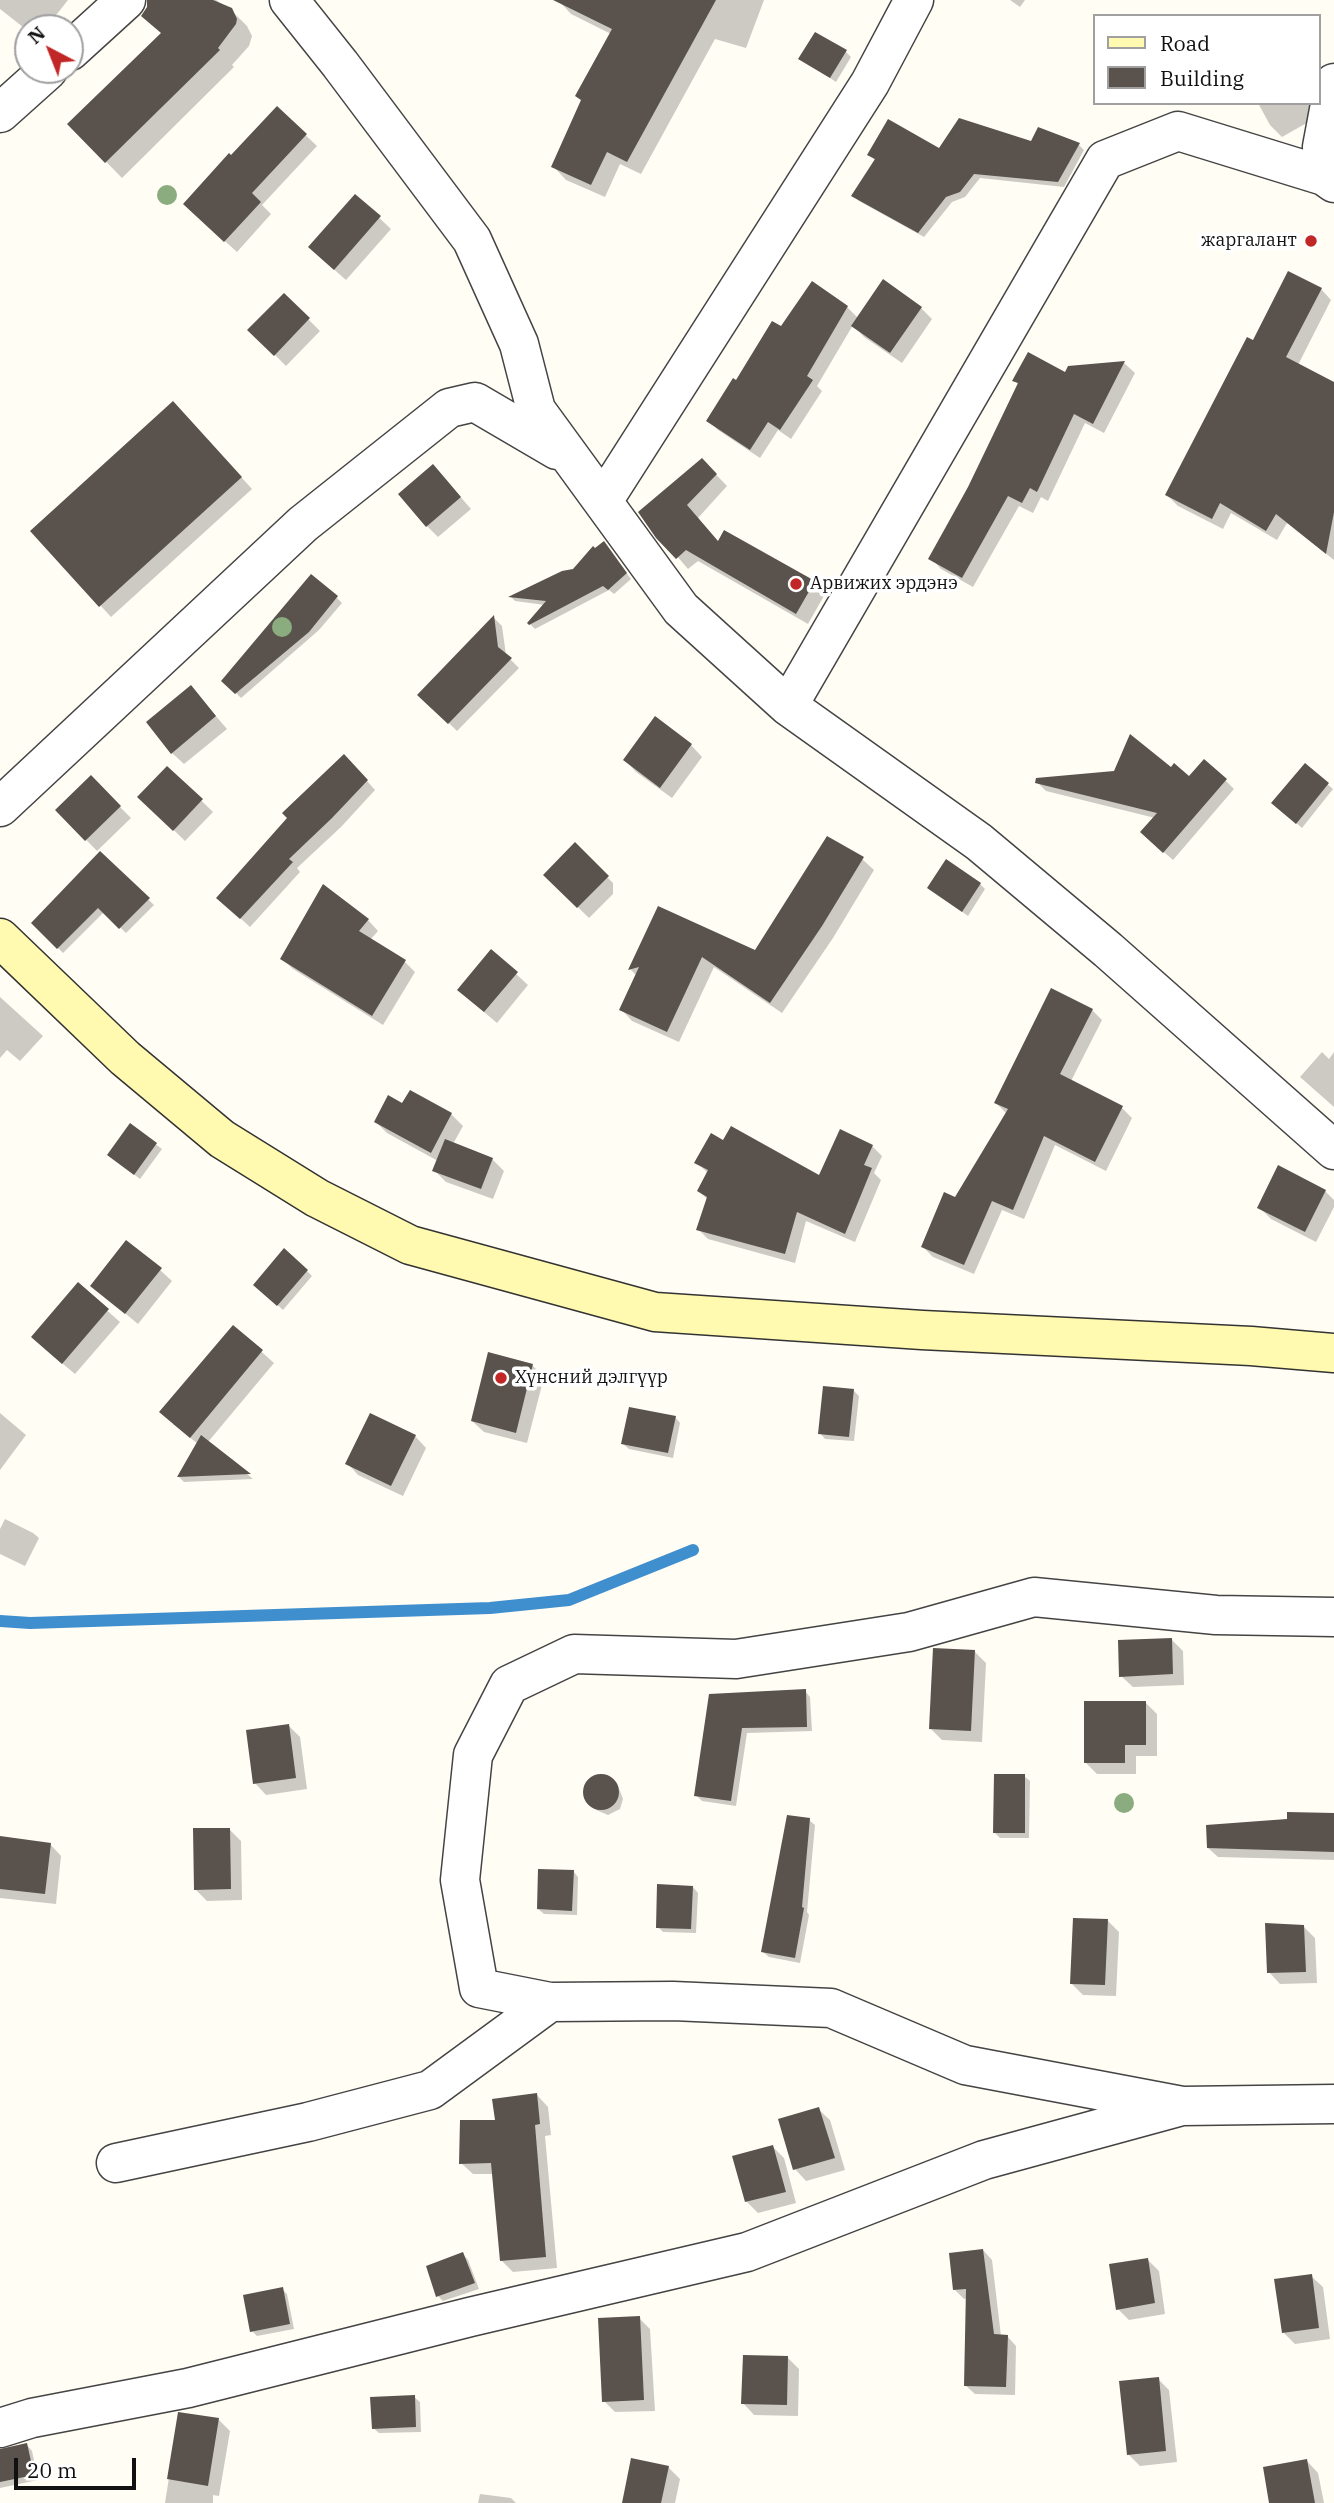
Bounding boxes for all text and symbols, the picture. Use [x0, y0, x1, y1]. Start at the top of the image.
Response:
north arrow [14, 14, 84, 84]
legend [1092, 14, 1320, 105]
text: N [23, 21, 50, 49]
text: Road [1160, 29, 1210, 57]
text: Building [1160, 64, 1244, 92]
place label: жаргалант [1201, 230, 1297, 252]
marker: жаргалант [1303, 233, 1319, 249]
place label: Арвижих эрдэнэ [810, 573, 958, 595]
marker: Арвижих эрдэнэ [788, 576, 804, 592]
place label: Хүнсний дэлгүүр [515, 1367, 668, 1389]
marker: Хүнсний дэлгүүр [493, 1370, 509, 1386]
scale bar [18, 2444, 140, 2488]
text: 20 m [27, 2456, 77, 2484]

